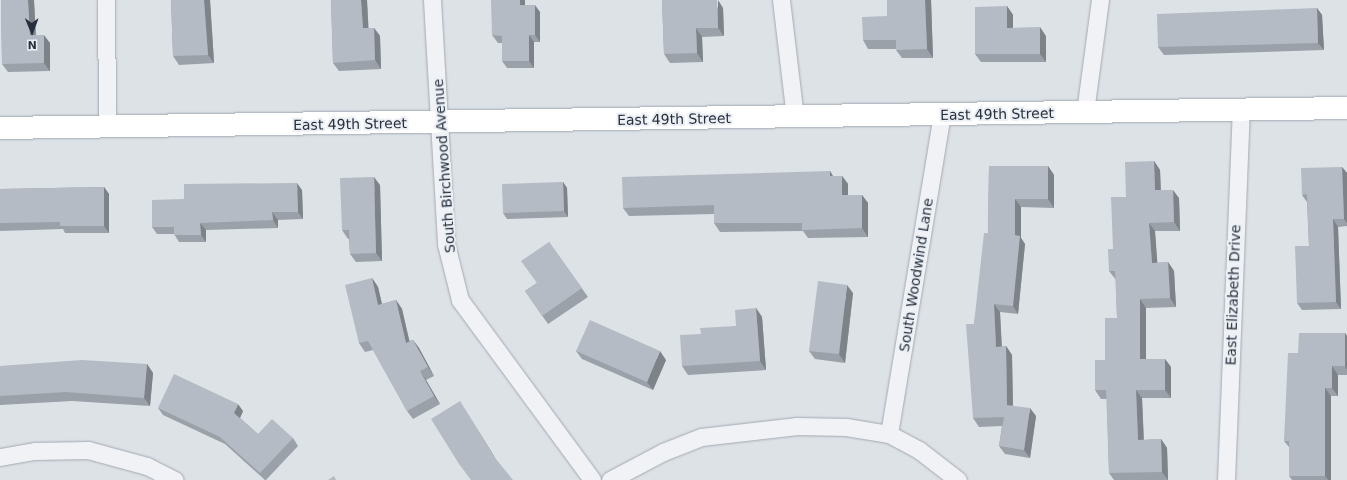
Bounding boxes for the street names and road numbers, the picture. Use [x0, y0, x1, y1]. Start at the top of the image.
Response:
street label: South Birchwood Avenue [430, 78, 458, 254]
street label: East 49th Street [940, 105, 1054, 123]
street label: East 49th Street [617, 110, 731, 128]
street label: East 49th Street [293, 115, 407, 133]
street label: South Woodwind Lane [896, 197, 936, 353]
street label: East Elizabeth Drive [1222, 224, 1244, 366]

